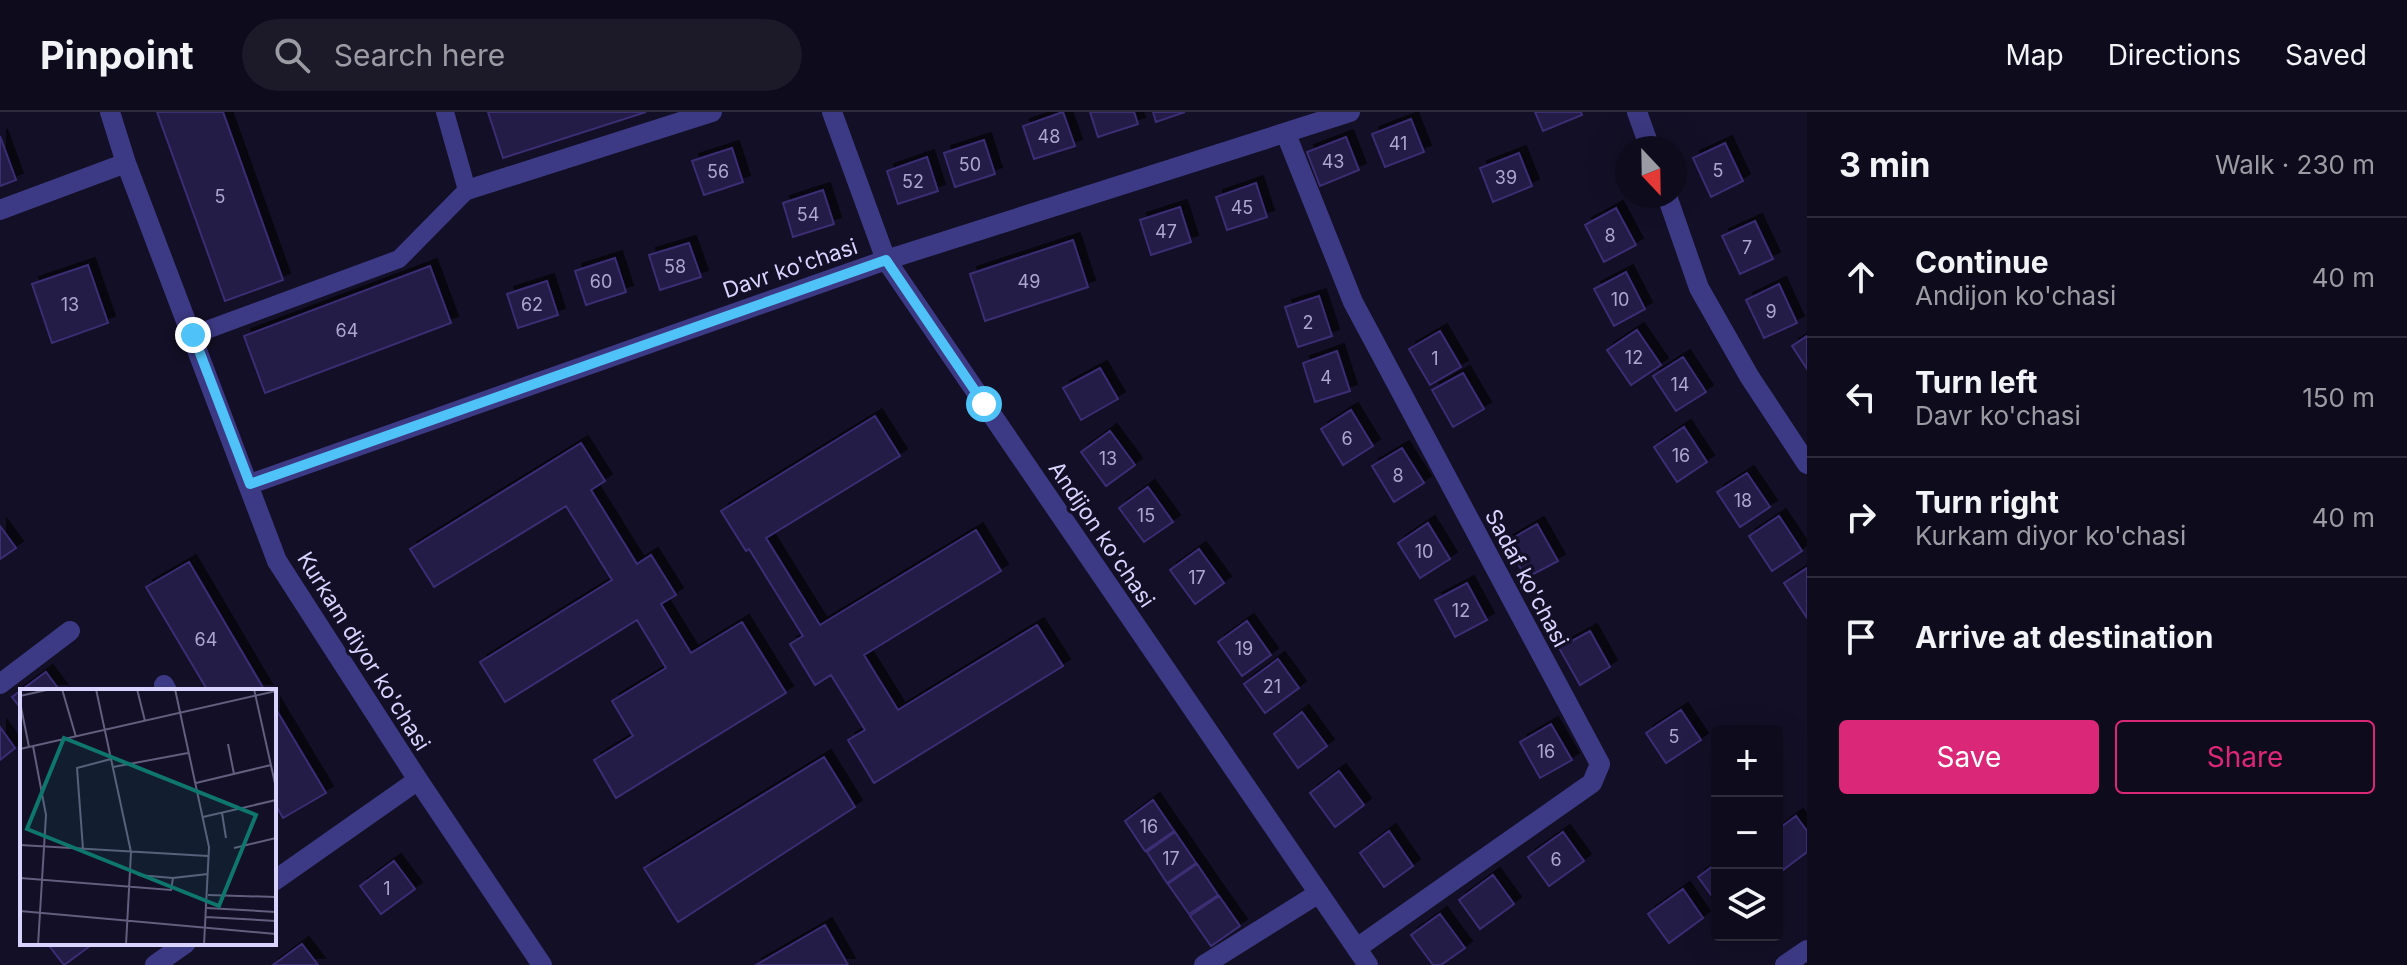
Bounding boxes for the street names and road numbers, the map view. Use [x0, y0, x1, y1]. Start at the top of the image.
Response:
street label: Davr ko'chasi [719, 233, 861, 303]
street label: Andijon ko'chasi [1044, 456, 1160, 612]
street label: Sadaf ko'chasi [1480, 505, 1574, 651]
street label: Kurkam diyor ko'chasi [292, 547, 436, 755]

